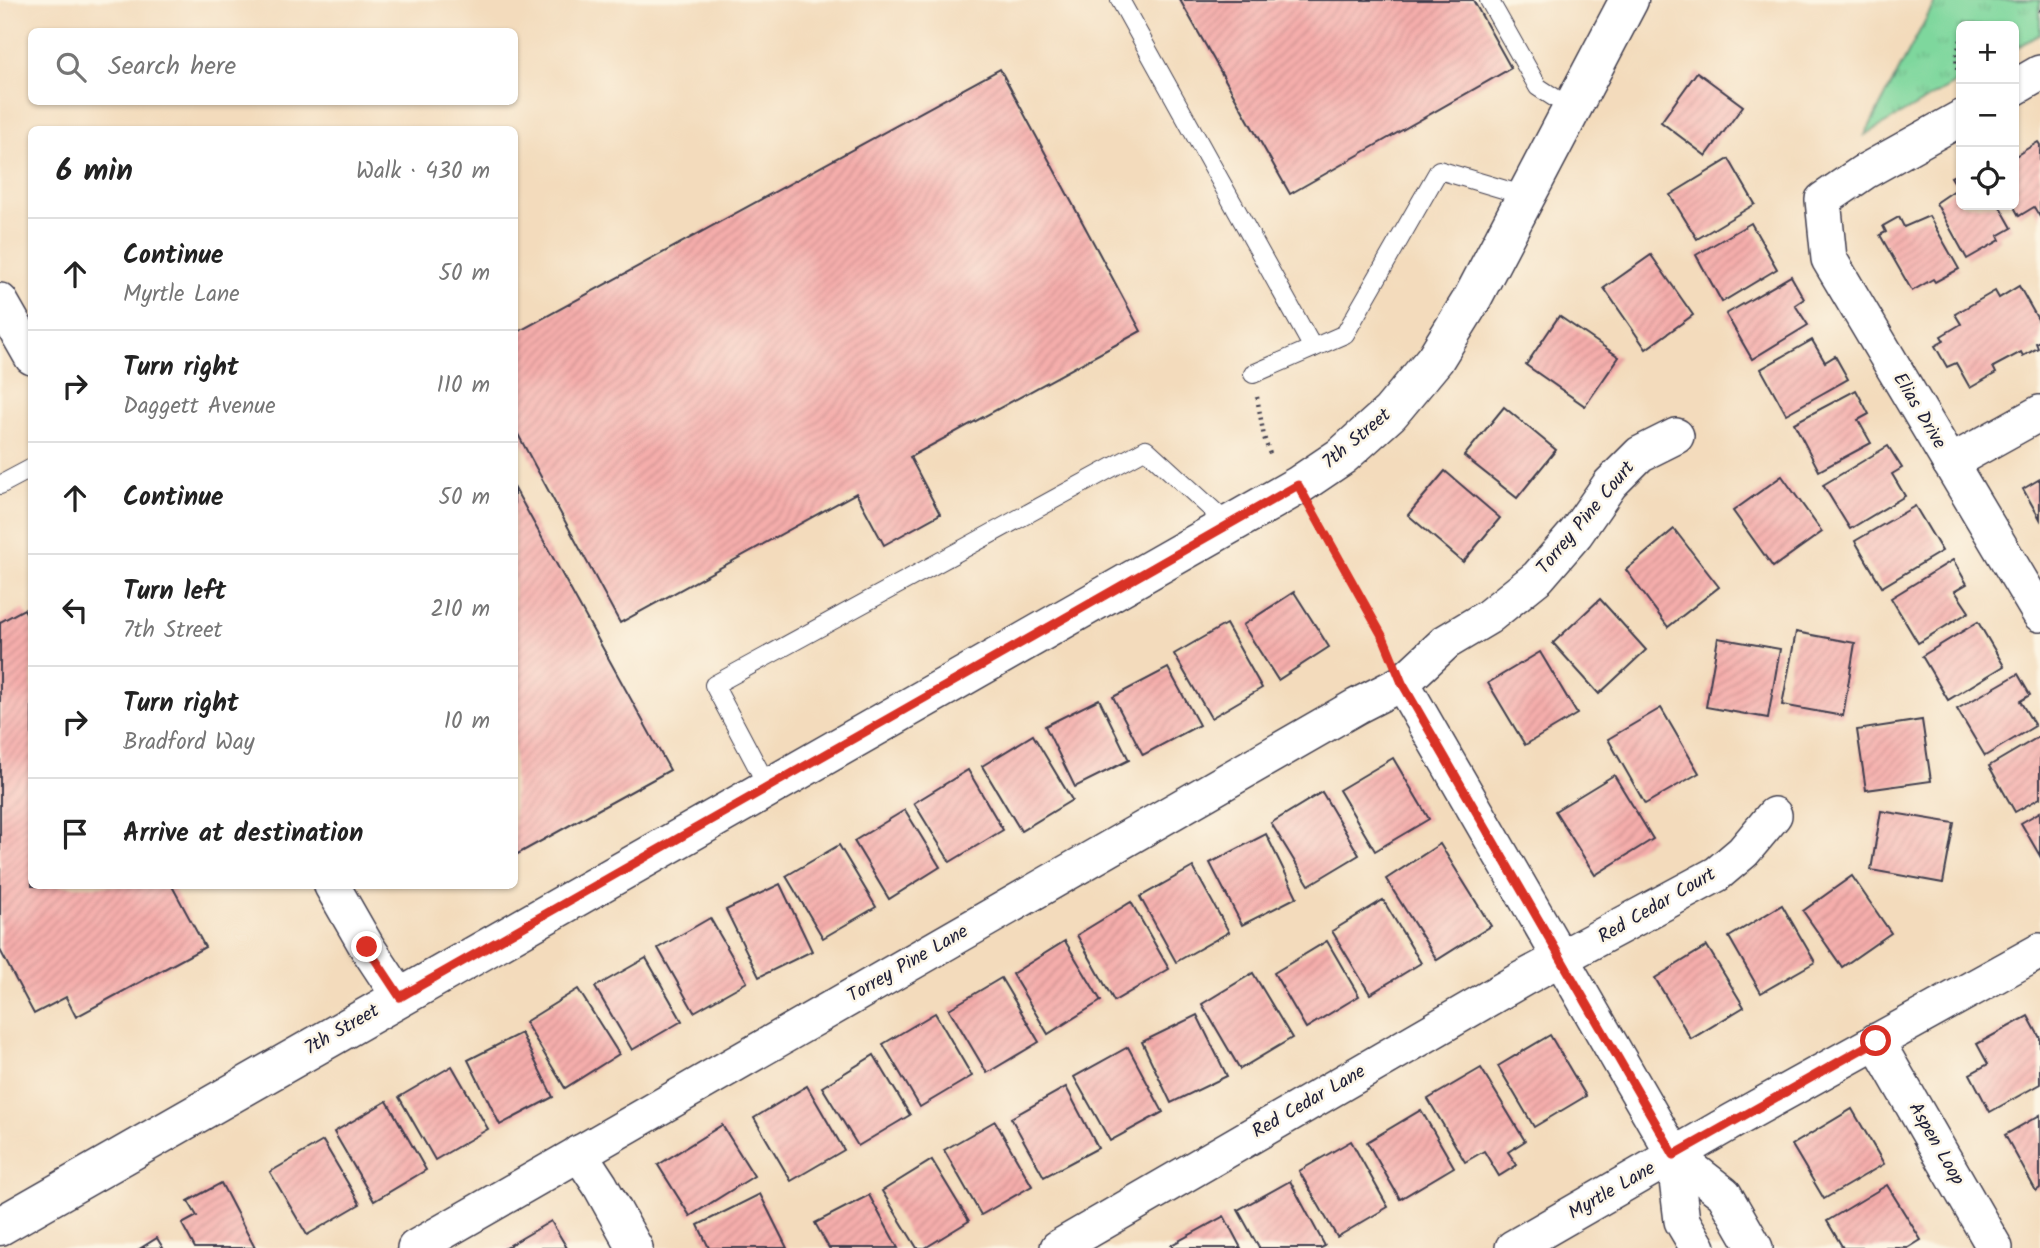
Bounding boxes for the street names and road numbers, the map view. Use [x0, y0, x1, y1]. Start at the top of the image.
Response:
street label: Elias Drive [1884, 367, 1954, 455]
street label: 7th Street [1316, 401, 1399, 477]
street label: Torrey Pine Court [1529, 454, 1643, 581]
street label: Red Cedar Court [1592, 860, 1722, 952]
street label: Torrey Pine Lane [842, 917, 975, 1011]
street label: 7th Street [299, 996, 386, 1064]
street label: Red Cedar Lane [1247, 1057, 1372, 1147]
street label: Aspen Loop [1900, 1097, 1972, 1191]
street label: Myrtle Lane [1563, 1154, 1662, 1228]

